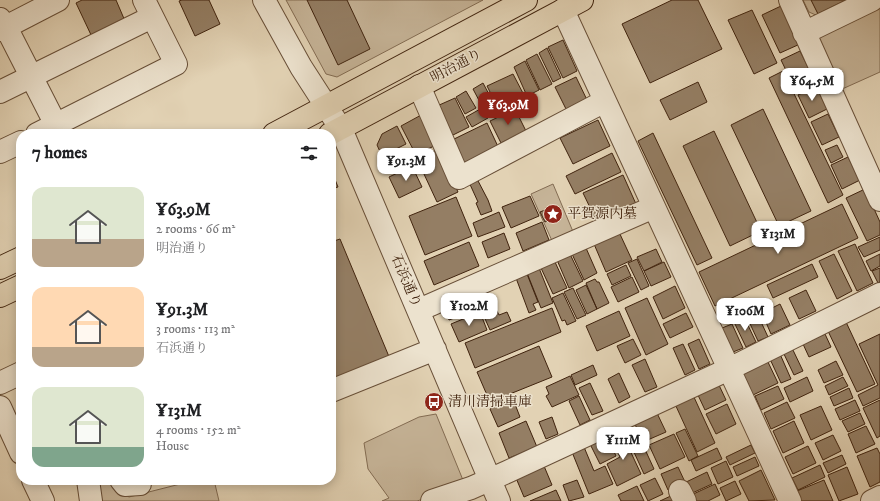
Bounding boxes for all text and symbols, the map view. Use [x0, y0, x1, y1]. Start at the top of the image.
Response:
street label: 明治通り [427, 45, 485, 87]
pin: ¥64.5M [779, 68, 845, 102]
text: ¥64.5M [790, 73, 834, 89]
pin: ¥63.9M [475, 92, 541, 126]
text: ¥63.9M [487, 97, 529, 113]
text: 7 homes [32, 142, 87, 164]
icon: filters [298, 142, 320, 164]
pin: ¥91.3M [373, 148, 439, 182]
text: ¥91.3M [386, 153, 426, 169]
text: ¥63.9M [156, 199, 211, 221]
icon: home [64, 203, 112, 251]
place icon: 平賀源内墓 [542, 203, 564, 225]
place label: 平賀源内墓 [567, 205, 637, 223]
text: 2 rooms · 66 m² [156, 221, 235, 237]
pin: ¥131M [750, 221, 806, 255]
text: ¥131M [760, 226, 796, 242]
text: 明治通り [156, 240, 208, 256]
street label: 石浜通り [387, 252, 425, 310]
pin: ¥102M [441, 293, 497, 327]
text: ¥102M [450, 298, 488, 314]
pin: ¥106M [717, 298, 773, 332]
text: ¥91.3M [156, 299, 208, 321]
icon: home [64, 303, 112, 351]
text: ¥106M [725, 303, 765, 319]
text: 3 rooms · 113 m² [156, 321, 235, 337]
text: 石浜通り [156, 340, 208, 356]
bus stop icon: 清川清掃車庫 [423, 391, 445, 413]
place label: 清川清掃車庫 [448, 393, 532, 411]
text: ¥131M [156, 400, 202, 422]
icon: home [64, 403, 112, 451]
text: 4 rooms · 152 m² [156, 422, 240, 438]
pin: ¥111M [595, 427, 651, 461]
text: ¥111M [606, 432, 640, 448]
text: House [156, 438, 189, 454]

